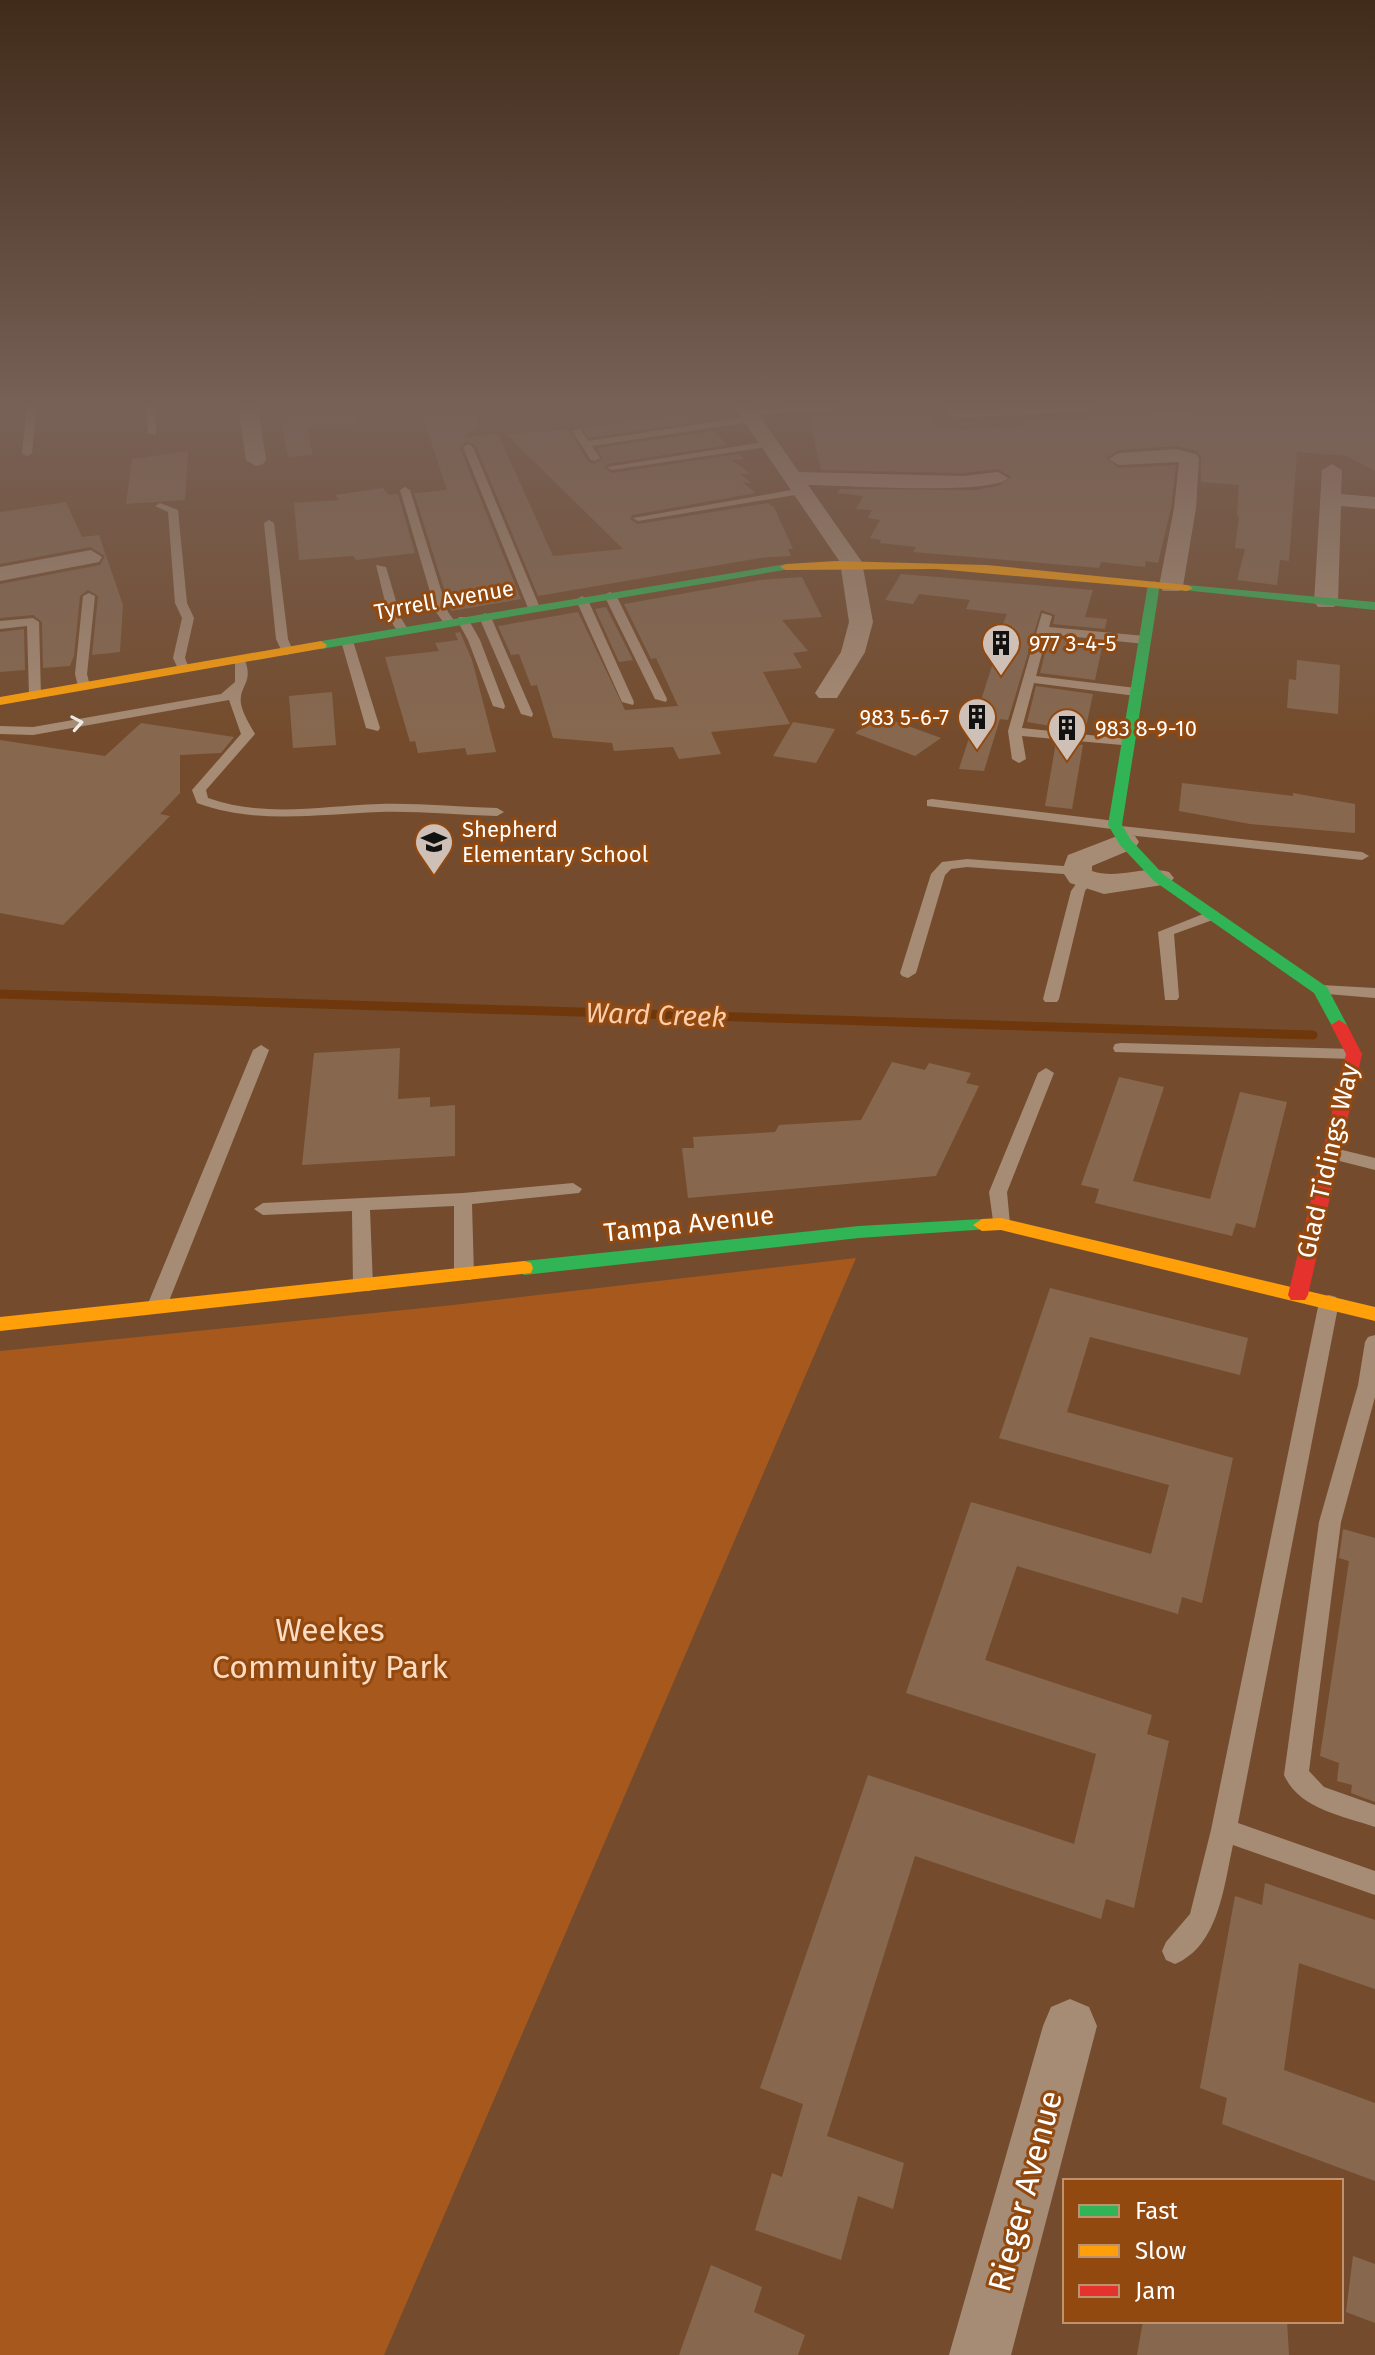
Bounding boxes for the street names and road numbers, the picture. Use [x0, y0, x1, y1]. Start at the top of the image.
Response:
street label: Tyrrell Avenue [372, 574, 516, 626]
street label: Glad Tidings Way [1291, 1060, 1366, 1261]
street label: Tampa Avenue [602, 1200, 776, 1248]
street label: Rieger Avenue [980, 2086, 1070, 2296]

